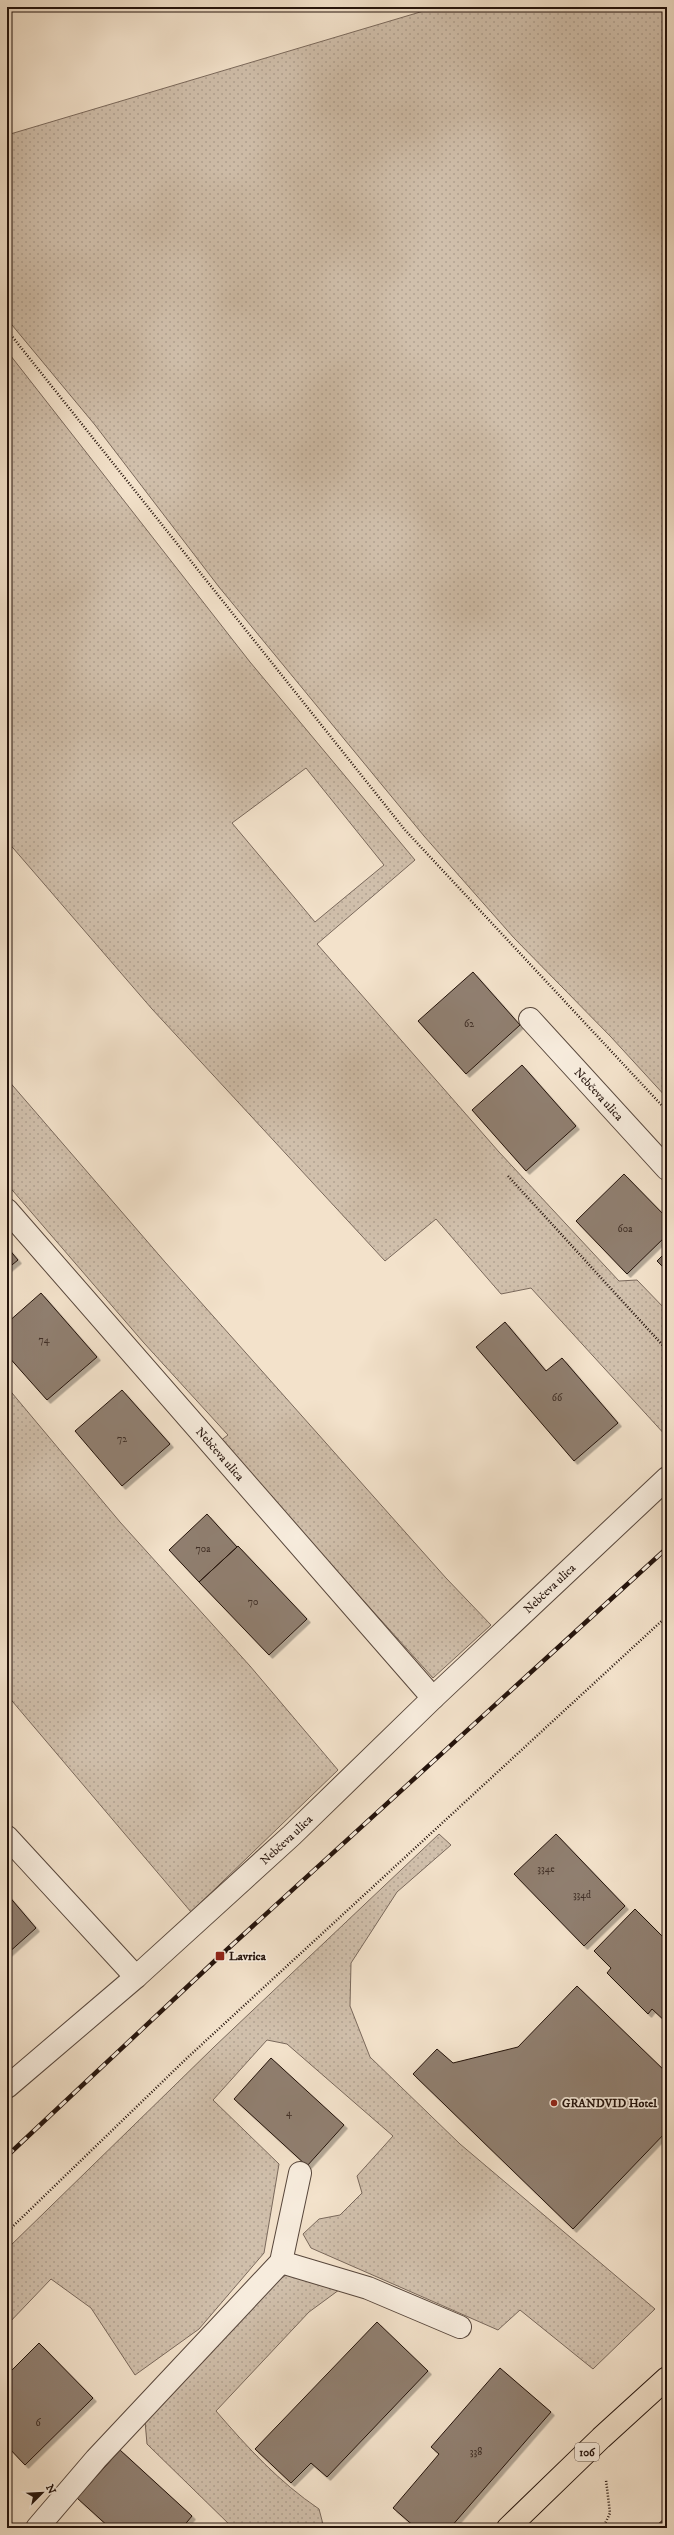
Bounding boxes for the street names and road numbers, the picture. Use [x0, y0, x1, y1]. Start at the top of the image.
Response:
street label: Nebčeva ulica [571, 1065, 627, 1125]
street label: Nebčeva ulica [192, 1425, 248, 1485]
street label: Nebčeva ulica [521, 1560, 580, 1617]
street label: Nebčeva ulica [257, 1812, 317, 1868]
road number: 106 [575, 2443, 599, 2461]

